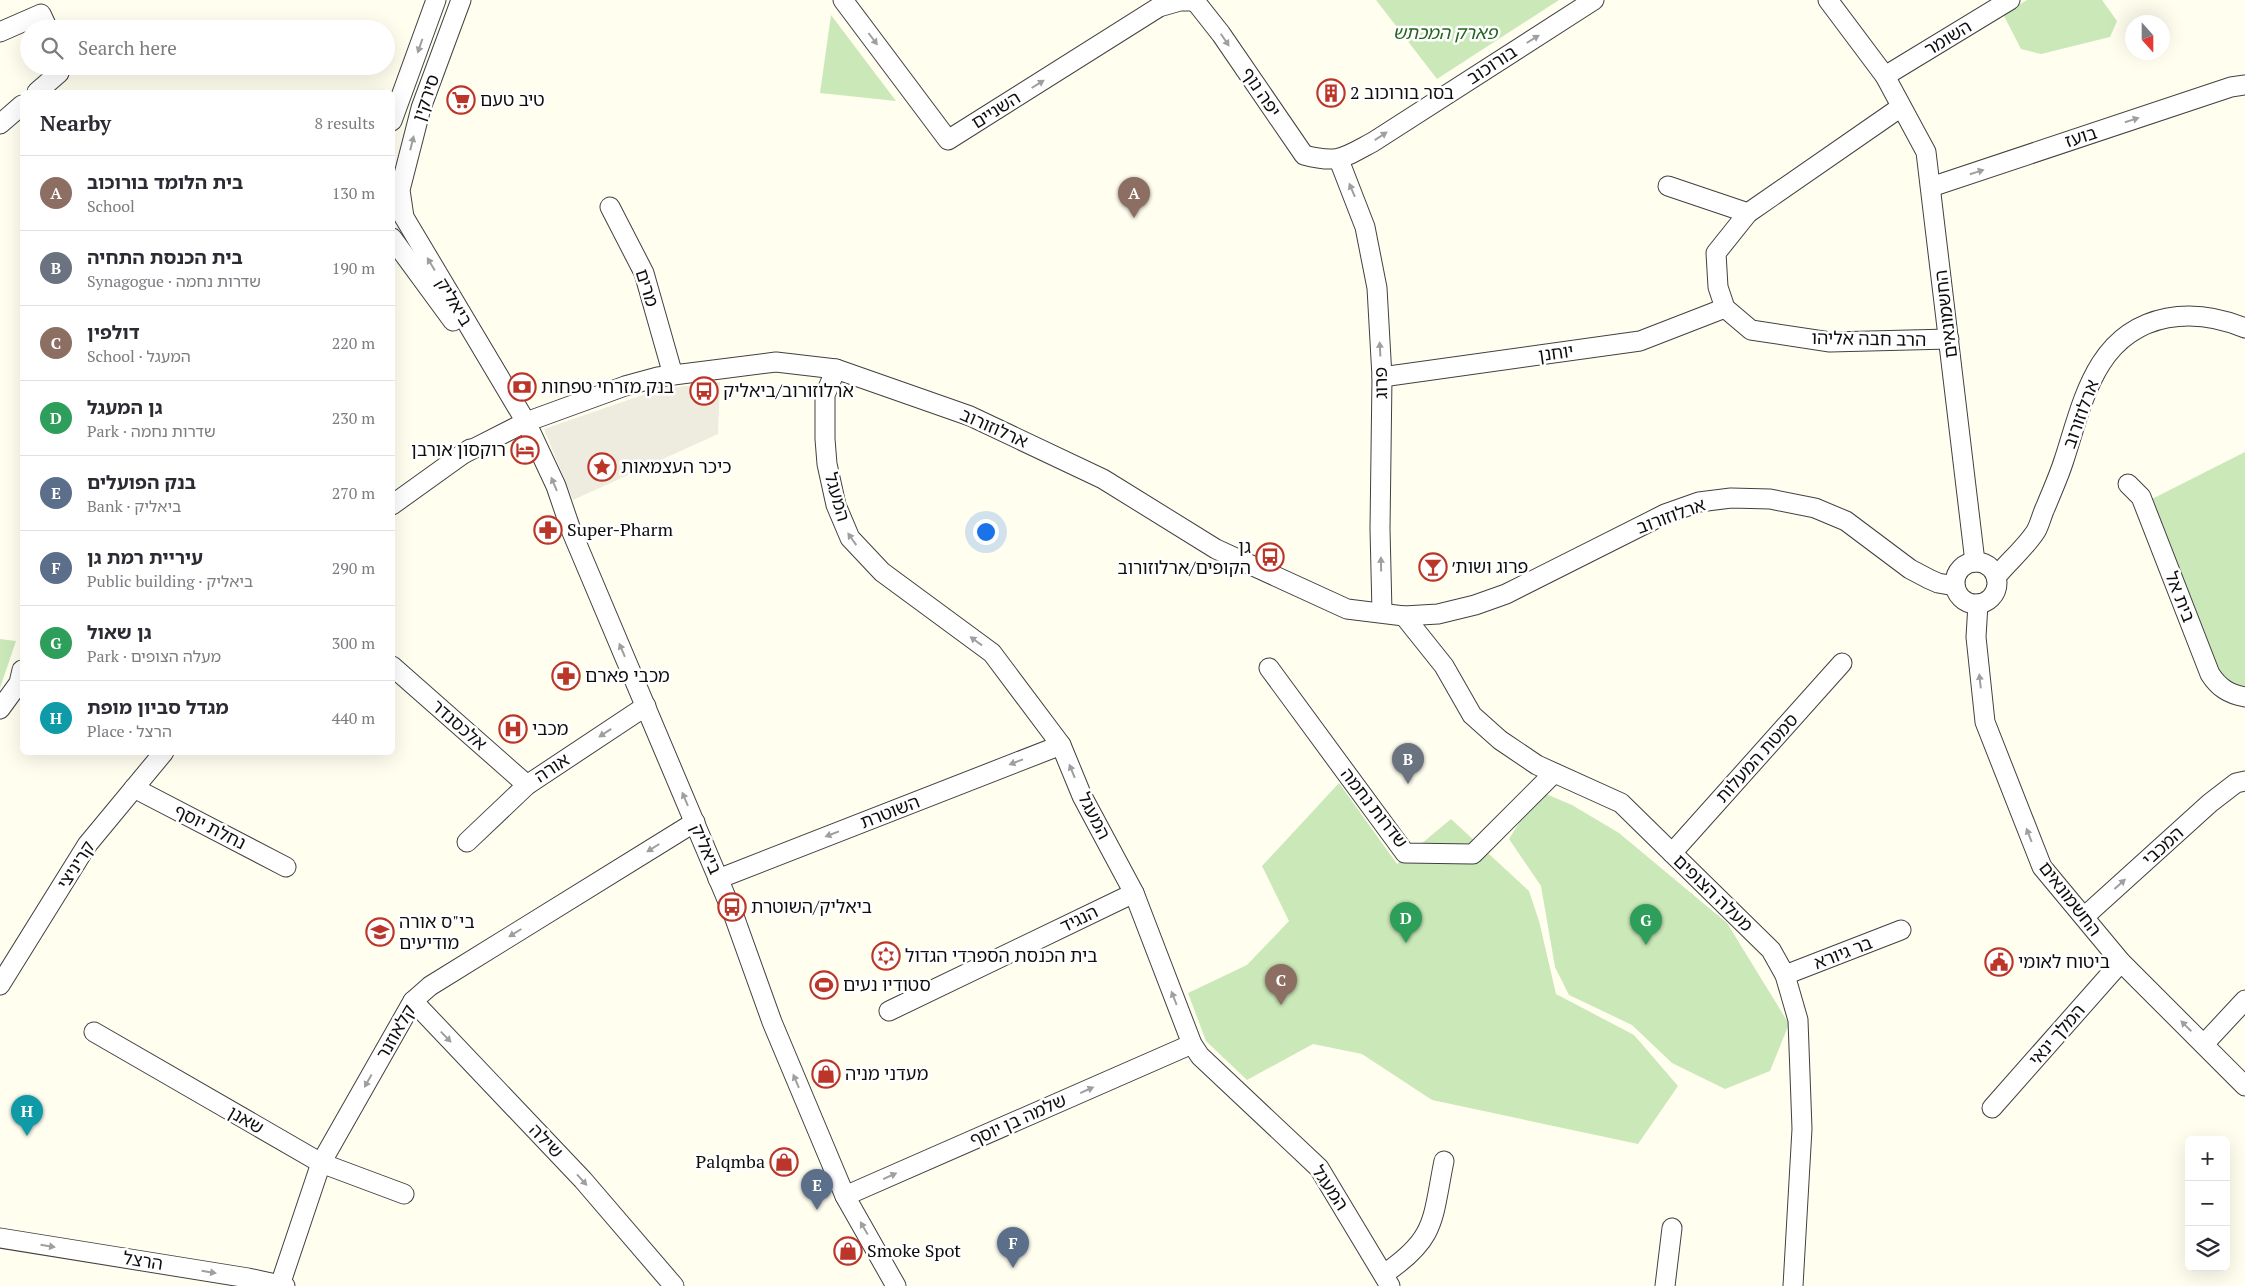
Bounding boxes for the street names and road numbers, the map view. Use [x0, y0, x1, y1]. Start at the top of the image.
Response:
street label: השומר [1919, 14, 1976, 61]
street label: בורוכוב [1462, 39, 1521, 89]
street label: יפה נוף [1237, 62, 1287, 121]
street label: סירקין [406, 71, 444, 124]
street label: השניים [966, 85, 1024, 133]
street label: בועז [2062, 120, 2100, 152]
street label: מרים [631, 266, 665, 310]
street label: החשמונאים [1928, 269, 1962, 360]
street label: ביאליק [431, 273, 479, 330]
street label: הרב חבה אליהו [1811, 325, 1927, 351]
street label: יוחנן [1537, 338, 1575, 366]
street label: פרוג [1368, 367, 1392, 399]
street label: ארלוזורוב [2057, 376, 2104, 451]
street label: ארלוזורוב [957, 402, 1032, 453]
street label: המעגל [820, 470, 856, 524]
street label: ארלוזורוב [1633, 492, 1708, 539]
street label: בית אל [2160, 568, 2202, 625]
street label: אלכסנדר [427, 694, 492, 755]
street label: סמטת המעלות [1710, 707, 1803, 807]
street label: אורה [529, 747, 574, 787]
street label: שדרות נחמה [1336, 762, 1414, 852]
street label: המעגל [1073, 788, 1117, 843]
street label: השוטרת [856, 789, 923, 833]
street label: נחלת יוסף [170, 798, 250, 854]
street label: ביאליק [686, 820, 728, 878]
street label: המכבי [2137, 820, 2188, 870]
street label: קריניצי [51, 836, 100, 893]
street label: מעלה הצופים [1669, 848, 1759, 936]
street label: החשמונאים [2034, 856, 2108, 941]
street label: הנגיד [1056, 899, 1101, 938]
street label: בר גיורא [1810, 930, 1875, 974]
street label: המלך ינאי [2023, 998, 2090, 1070]
street label: קלאוזנר [370, 1000, 420, 1063]
street label: שלמה בן יוסף [965, 1087, 1070, 1151]
street label: שאנן [224, 1099, 269, 1139]
street label: שילה [524, 1118, 569, 1163]
street label: המעגל [1307, 1160, 1355, 1215]
street label: הרצל [121, 1245, 165, 1275]

